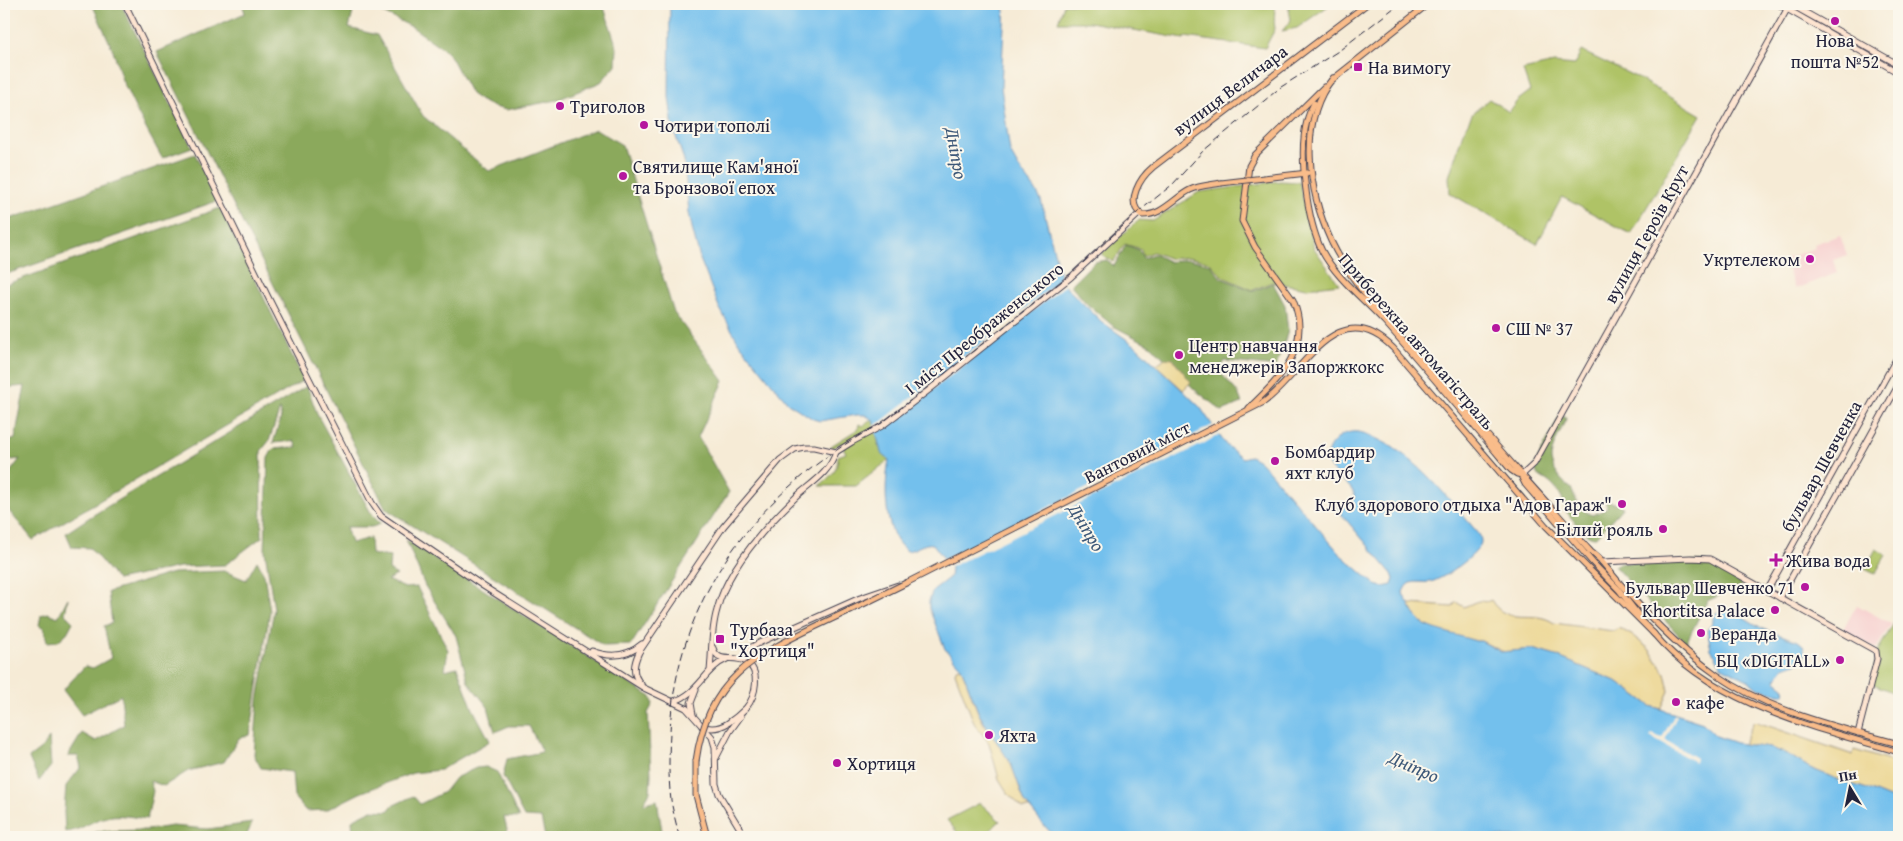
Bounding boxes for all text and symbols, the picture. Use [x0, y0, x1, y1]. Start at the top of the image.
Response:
marker: Нова пошта №52 [1829, 15, 1841, 27]
place label: Нова пошта №52 [1791, 27, 1879, 75]
street label: вулиця Величара [1167, 38, 1293, 142]
place label: На вимогу [1368, 54, 1451, 81]
marker: На вимогу [1352, 61, 1364, 73]
place label: Триголов [570, 93, 645, 120]
marker: Триголов [554, 100, 566, 112]
place label: Чотири тополі [654, 112, 770, 139]
marker: Чотири тополі [638, 119, 650, 131]
water label: Дніпро [938, 124, 975, 181]
place label: Святилище Кам'яної та Бронзової епох [633, 153, 799, 201]
street label: вулиця Героїв Крут [1597, 159, 1695, 308]
marker: Святилище Кам'яної та Бронзової епох [617, 170, 629, 182]
place label: Укртелеком [1703, 246, 1800, 273]
street label: Прибережна автомагістраль [1332, 247, 1502, 435]
marker: Укртелеком [1804, 253, 1816, 265]
street label: I міст Преображенського [898, 255, 1070, 401]
place label: СШ № 37 [1506, 315, 1573, 342]
marker: СШ № 37 [1490, 322, 1502, 334]
place label: Центр навчання менеджерів Запоржкокс [1189, 332, 1384, 380]
marker: Центр навчання менеджерів Запоржкокс [1173, 349, 1185, 361]
street label: бульвар Шевченка [1774, 395, 1869, 537]
street label: Вантовий міст [1079, 414, 1195, 490]
place label: Бомбардир яхт клуб [1284, 438, 1375, 486]
marker: Бомбардир яхт клуб [1269, 455, 1281, 467]
place label: Клуб здорового отдыха "Адов Гараж" [1315, 491, 1612, 518]
water label: Дніпро [1061, 496, 1112, 557]
marker: Клуб здорового отдыха "Адов Гараж" [1616, 498, 1628, 510]
place label: Білий рояль [1556, 516, 1653, 543]
marker: Білий рояль [1657, 523, 1669, 535]
place label: Жива вода [1785, 547, 1871, 574]
marker: Жива вода [1770, 554, 1782, 566]
place label: Бульвар Шевченко 71 [1625, 574, 1795, 601]
marker: Бульвар Шевченко 71 [1799, 581, 1811, 593]
place label: Khortitsa Palace [1642, 597, 1765, 624]
marker: Khortitsa Palace [1769, 604, 1781, 616]
place label: Турбаза "Хортиця" [730, 616, 815, 664]
place label: Веранда [1711, 620, 1777, 647]
marker: Веранда [1695, 627, 1707, 639]
marker: Турбаза "Хортиця" [714, 633, 726, 645]
place label: БЦ «DIGITALL» [1716, 647, 1830, 674]
marker: БЦ «DIGITALL» [1834, 654, 1846, 666]
place label: кафе [1686, 689, 1725, 716]
marker: кафе [1670, 696, 1682, 708]
place label: Яхта [998, 722, 1036, 749]
marker: Яхта [983, 729, 995, 741]
water label: Дніпро [1383, 742, 1444, 789]
place label: Хортиця [847, 750, 916, 777]
marker: Хортиця [831, 757, 843, 769]
north arrow [1826, 764, 1876, 814]
text: Пн [1837, 764, 1859, 787]

